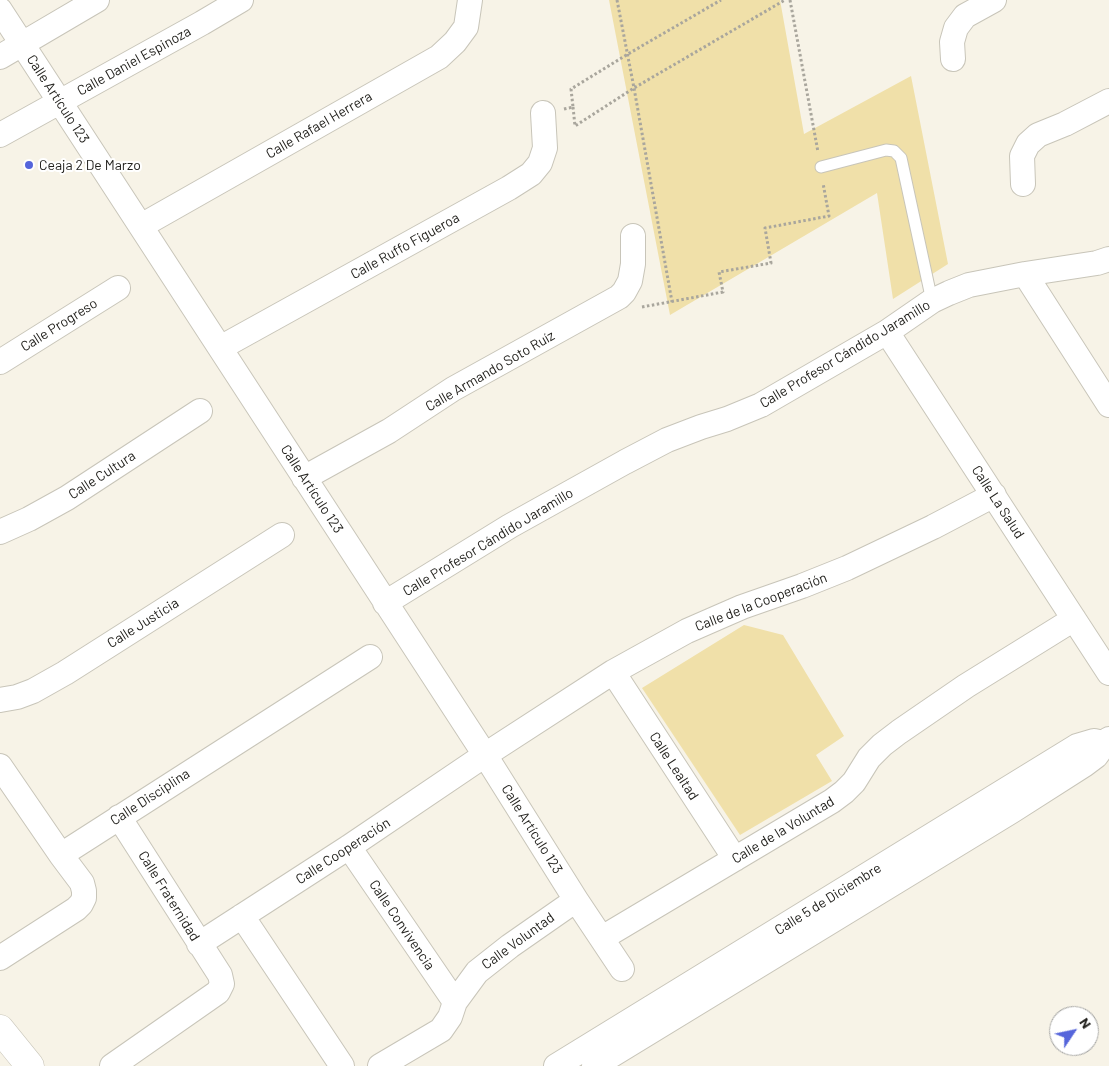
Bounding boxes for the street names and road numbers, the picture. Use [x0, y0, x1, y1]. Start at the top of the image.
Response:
street label: Calle Daniel Espinoza [74, 23, 194, 99]
street label: Calle Artículo 123 [23, 52, 93, 146]
street label: Calle Rafael Herrera [263, 88, 375, 162]
street label: Calle Ruffo Figueroa [348, 209, 462, 283]
street label: Calle Progreso [17, 295, 101, 355]
street label: Calle Profesor Cándido Jaramillo [757, 296, 933, 412]
street label: Calle Armando Soto Ruíz [422, 327, 558, 415]
street label: Calle Artículo 123 [277, 442, 347, 536]
street label: Calle Cultura [65, 447, 139, 503]
street label: Calle La Salud [968, 462, 1028, 542]
street label: Calle Profesor Cándido Jaramillo [400, 484, 576, 600]
street label: Calle de la Cooperación [693, 569, 829, 635]
street label: Calle Justicia [104, 594, 182, 652]
street label: Calle Lealtad [646, 729, 702, 803]
street label: Calle Disciplina [107, 765, 193, 829]
street label: Calle Artículo 123 [498, 781, 566, 877]
street label: Calle de la Voluntad [729, 793, 837, 867]
street label: Calle Cooperación [293, 814, 393, 888]
street label: Calle Fraternidad [135, 848, 203, 944]
street label: Calle 5 de Diciembre [772, 859, 884, 939]
street label: Calle Convivencia [366, 877, 438, 973]
street label: Calle Voluntad [478, 909, 558, 973]

